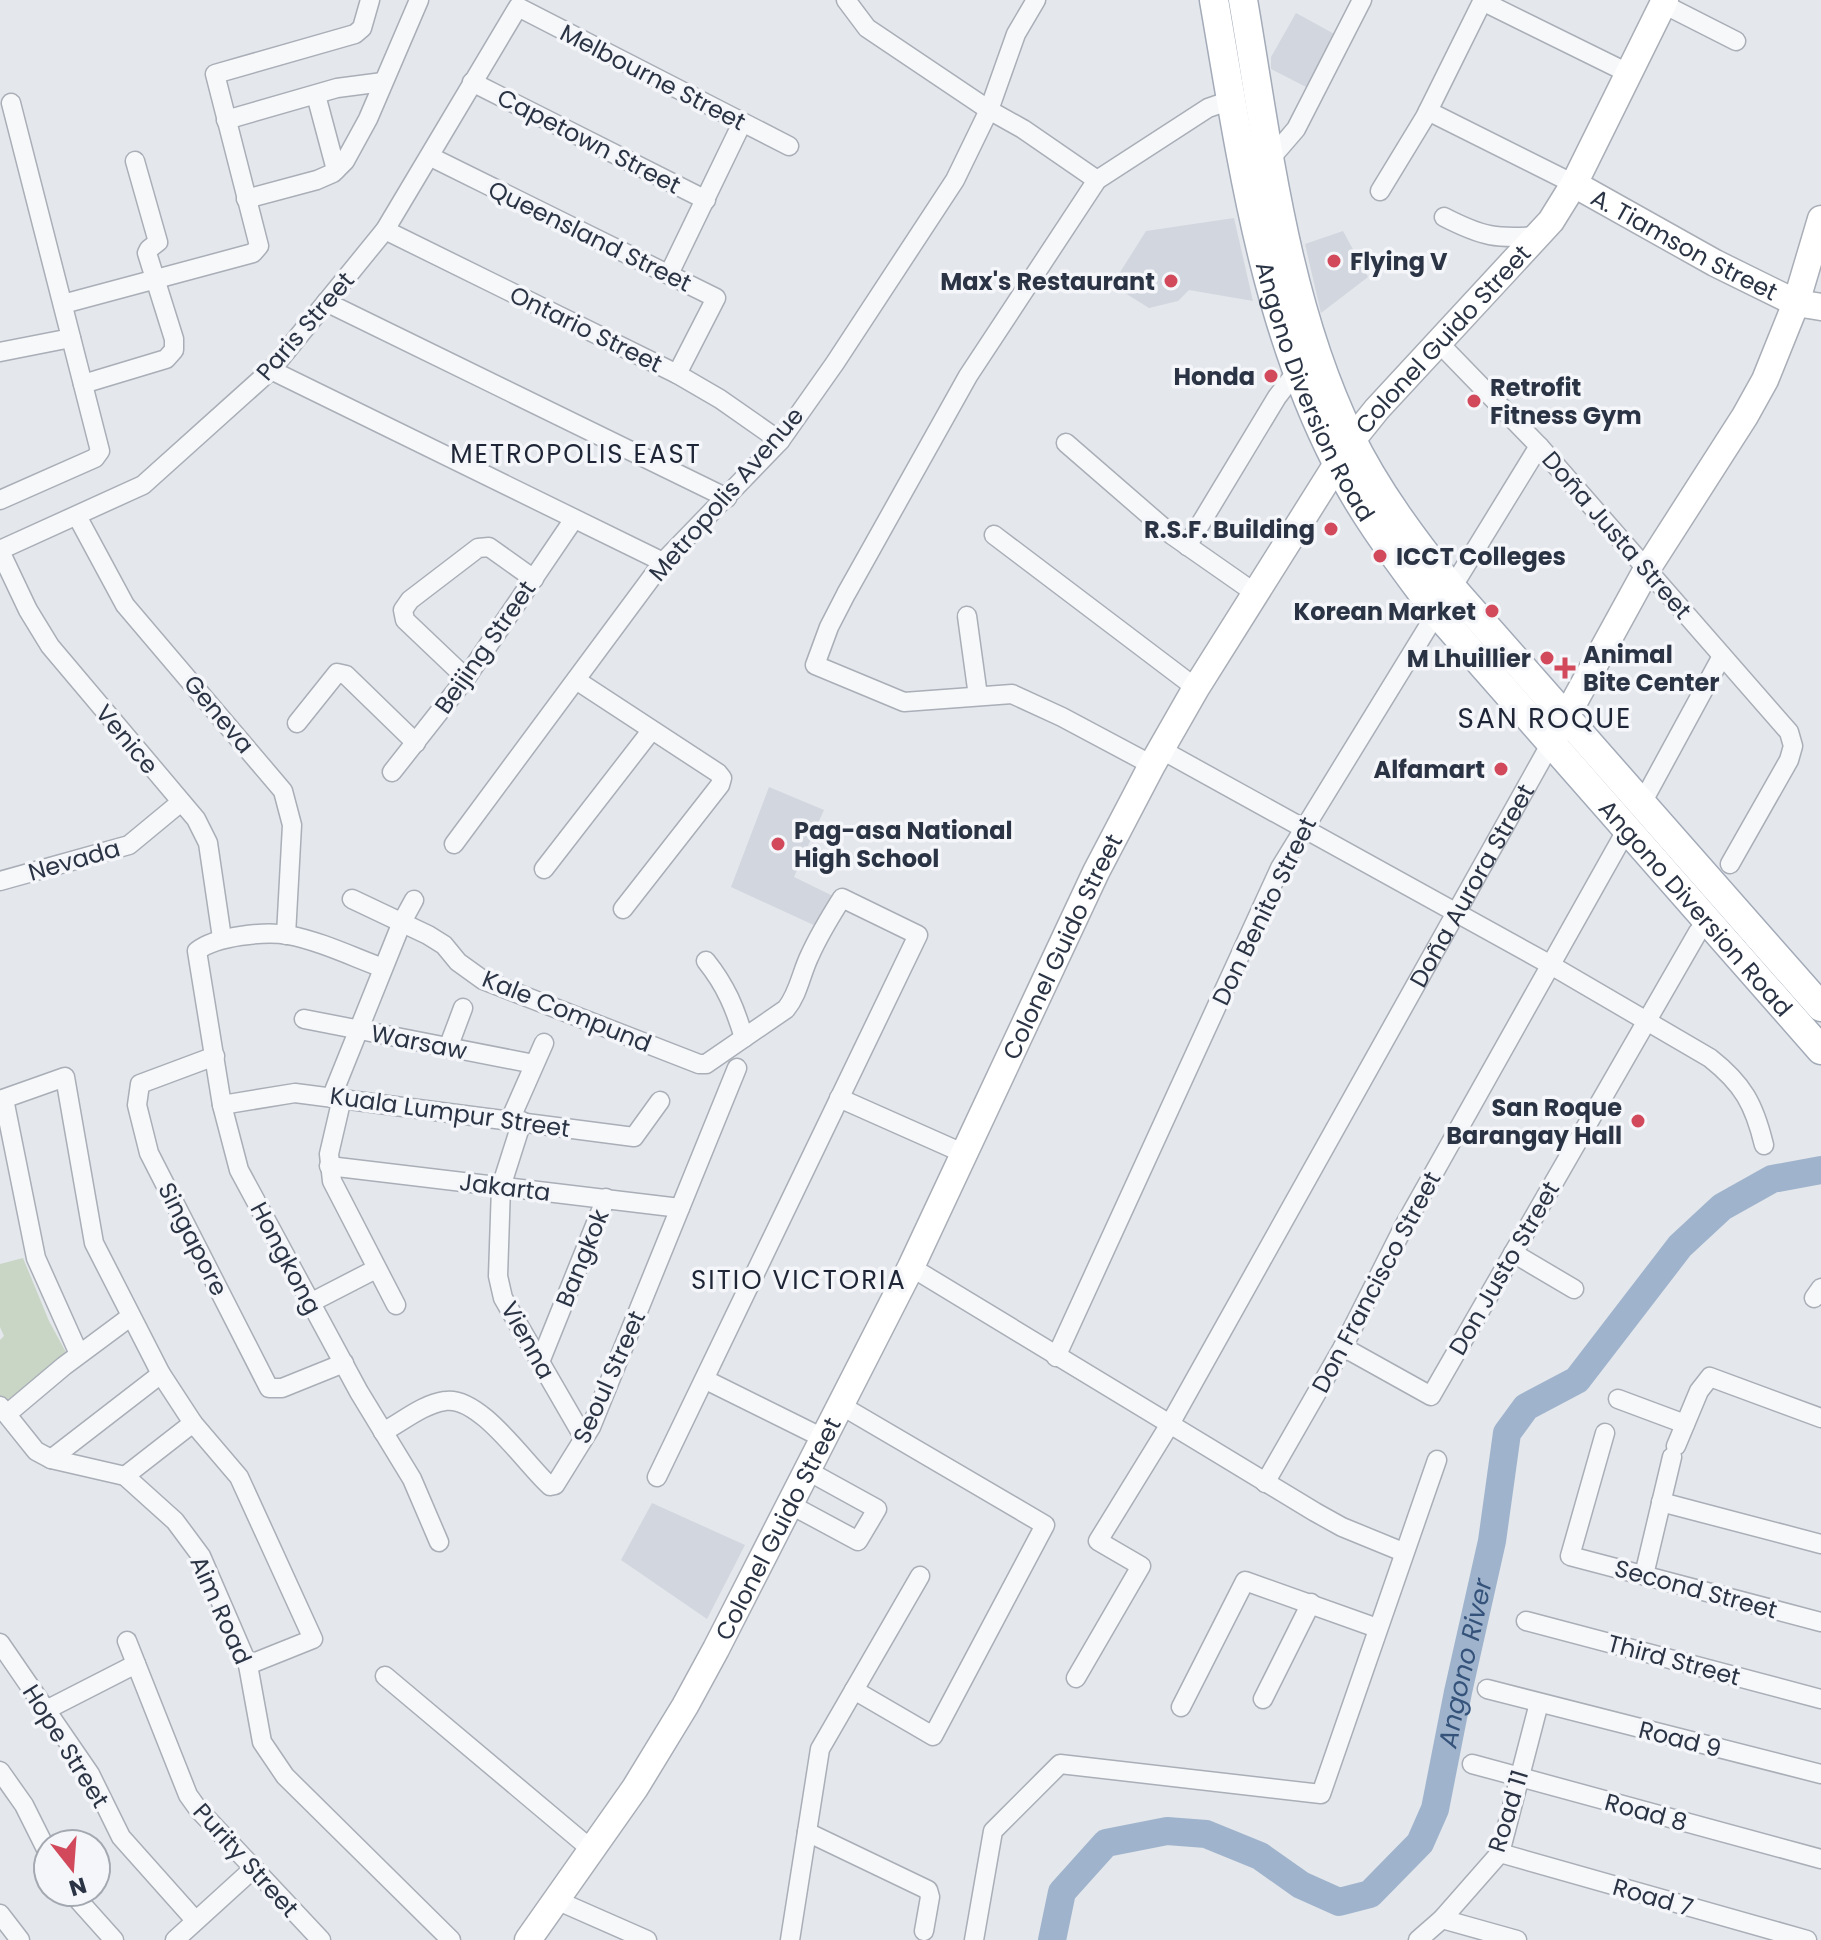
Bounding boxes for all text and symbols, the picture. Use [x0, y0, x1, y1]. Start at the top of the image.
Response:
street label: Melbourne Street [555, 16, 751, 138]
street label: Capetown Street [492, 81, 686, 201]
street label: Queensland Street [483, 172, 697, 300]
street label: A. Tiamson Street [1585, 180, 1783, 308]
street label: Colonel Guido Street [1347, 237, 1538, 441]
place label: Flying V [1350, 245, 1448, 278]
marker: Flying V [1325, 252, 1343, 270]
street label: Angono Diversion Road [1248, 258, 1383, 527]
street label: Paris Street [249, 265, 361, 387]
place label: Max's Restaurant [940, 265, 1155, 298]
marker: Max's Restaurant [1162, 272, 1180, 290]
street label: Ontario Street [504, 278, 668, 380]
place label: Honda [1173, 360, 1255, 393]
marker: Honda [1262, 367, 1280, 385]
place label: Retrofit Fitness Gym [1490, 371, 1642, 432]
marker: Retrofit Fitness Gym [1465, 392, 1483, 410]
street label: Metropolis Avenue [641, 400, 811, 588]
district label: METROPOLIS EAST [450, 436, 702, 472]
street label: Doña Justa Street [1535, 444, 1699, 626]
place label: R.S.F. Building [1144, 513, 1315, 546]
marker: R.S.F. Building [1322, 520, 1340, 538]
place label: ICCT Colleges [1396, 540, 1566, 573]
marker: ICCT Colleges [1371, 547, 1389, 565]
street label: Beijing Street [427, 574, 543, 720]
place label: Korean Market [1293, 595, 1476, 628]
marker: Korean Market [1483, 602, 1501, 620]
place label: Animal Bite Center [1583, 638, 1720, 699]
place label: M Lhuillier [1407, 642, 1531, 675]
marker: M Lhuillier [1538, 649, 1556, 667]
marker: Animal Bite Center [1554, 657, 1576, 679]
street label: Geneva [176, 668, 262, 760]
street label: Venice [88, 697, 166, 781]
district label: SAN ROQUE [1458, 699, 1632, 738]
place label: Alfamart [1374, 753, 1485, 786]
marker: Alfamart [1492, 760, 1510, 778]
street label: Doña Aurora Street [1401, 778, 1542, 993]
street label: Angono Diversion Road [1592, 792, 1800, 1023]
street label: Don Benito Street [1204, 811, 1324, 1011]
place label: Pag-asa National High School [794, 814, 1013, 875]
street label: Colonel Guido Street [994, 828, 1130, 1065]
street label: Nevada [24, 831, 124, 889]
marker: Pag-asa National High School [769, 835, 787, 853]
street label: Kale Compund [478, 962, 656, 1060]
street label: Warsaw [368, 1017, 470, 1068]
street label: Kuala Lumpur Street [328, 1079, 572, 1145]
place label: San Roque Barangay Hall [1446, 1091, 1622, 1152]
marker: San Roque Barangay Hall [1629, 1112, 1647, 1130]
street label: Jakarta [458, 1165, 552, 1209]
street label: Don Francisco Street [1304, 1165, 1448, 1399]
street label: Don Justo Street [1441, 1175, 1567, 1361]
street label: Singapore [150, 1177, 236, 1301]
street label: Hongkong [243, 1196, 329, 1320]
street label: Bangkok [547, 1204, 617, 1312]
district label: SITIO VICTORIA [691, 1262, 907, 1298]
street label: Vienna [493, 1295, 563, 1385]
street label: Seoul Street [565, 1305, 653, 1449]
street label: Colonel Guido Street [707, 1411, 848, 1646]
street label: Aim Road [182, 1550, 260, 1670]
street label: Second Street [1611, 1551, 1781, 1627]
water label: Angono River [1429, 1574, 1501, 1752]
street label: Third Street [1604, 1626, 1744, 1694]
street label: Hope Street [15, 1678, 117, 1814]
street label: Road 9 [1635, 1713, 1725, 1765]
street label: Road 11 [1480, 1766, 1536, 1856]
street label: Road 8 [1601, 1785, 1691, 1839]
street label: Purity Street [186, 1796, 306, 1924]
north arrow [32, 1828, 112, 1908]
text: N [65, 1869, 90, 1904]
street label: Road 7 [1609, 1870, 1697, 1924]

